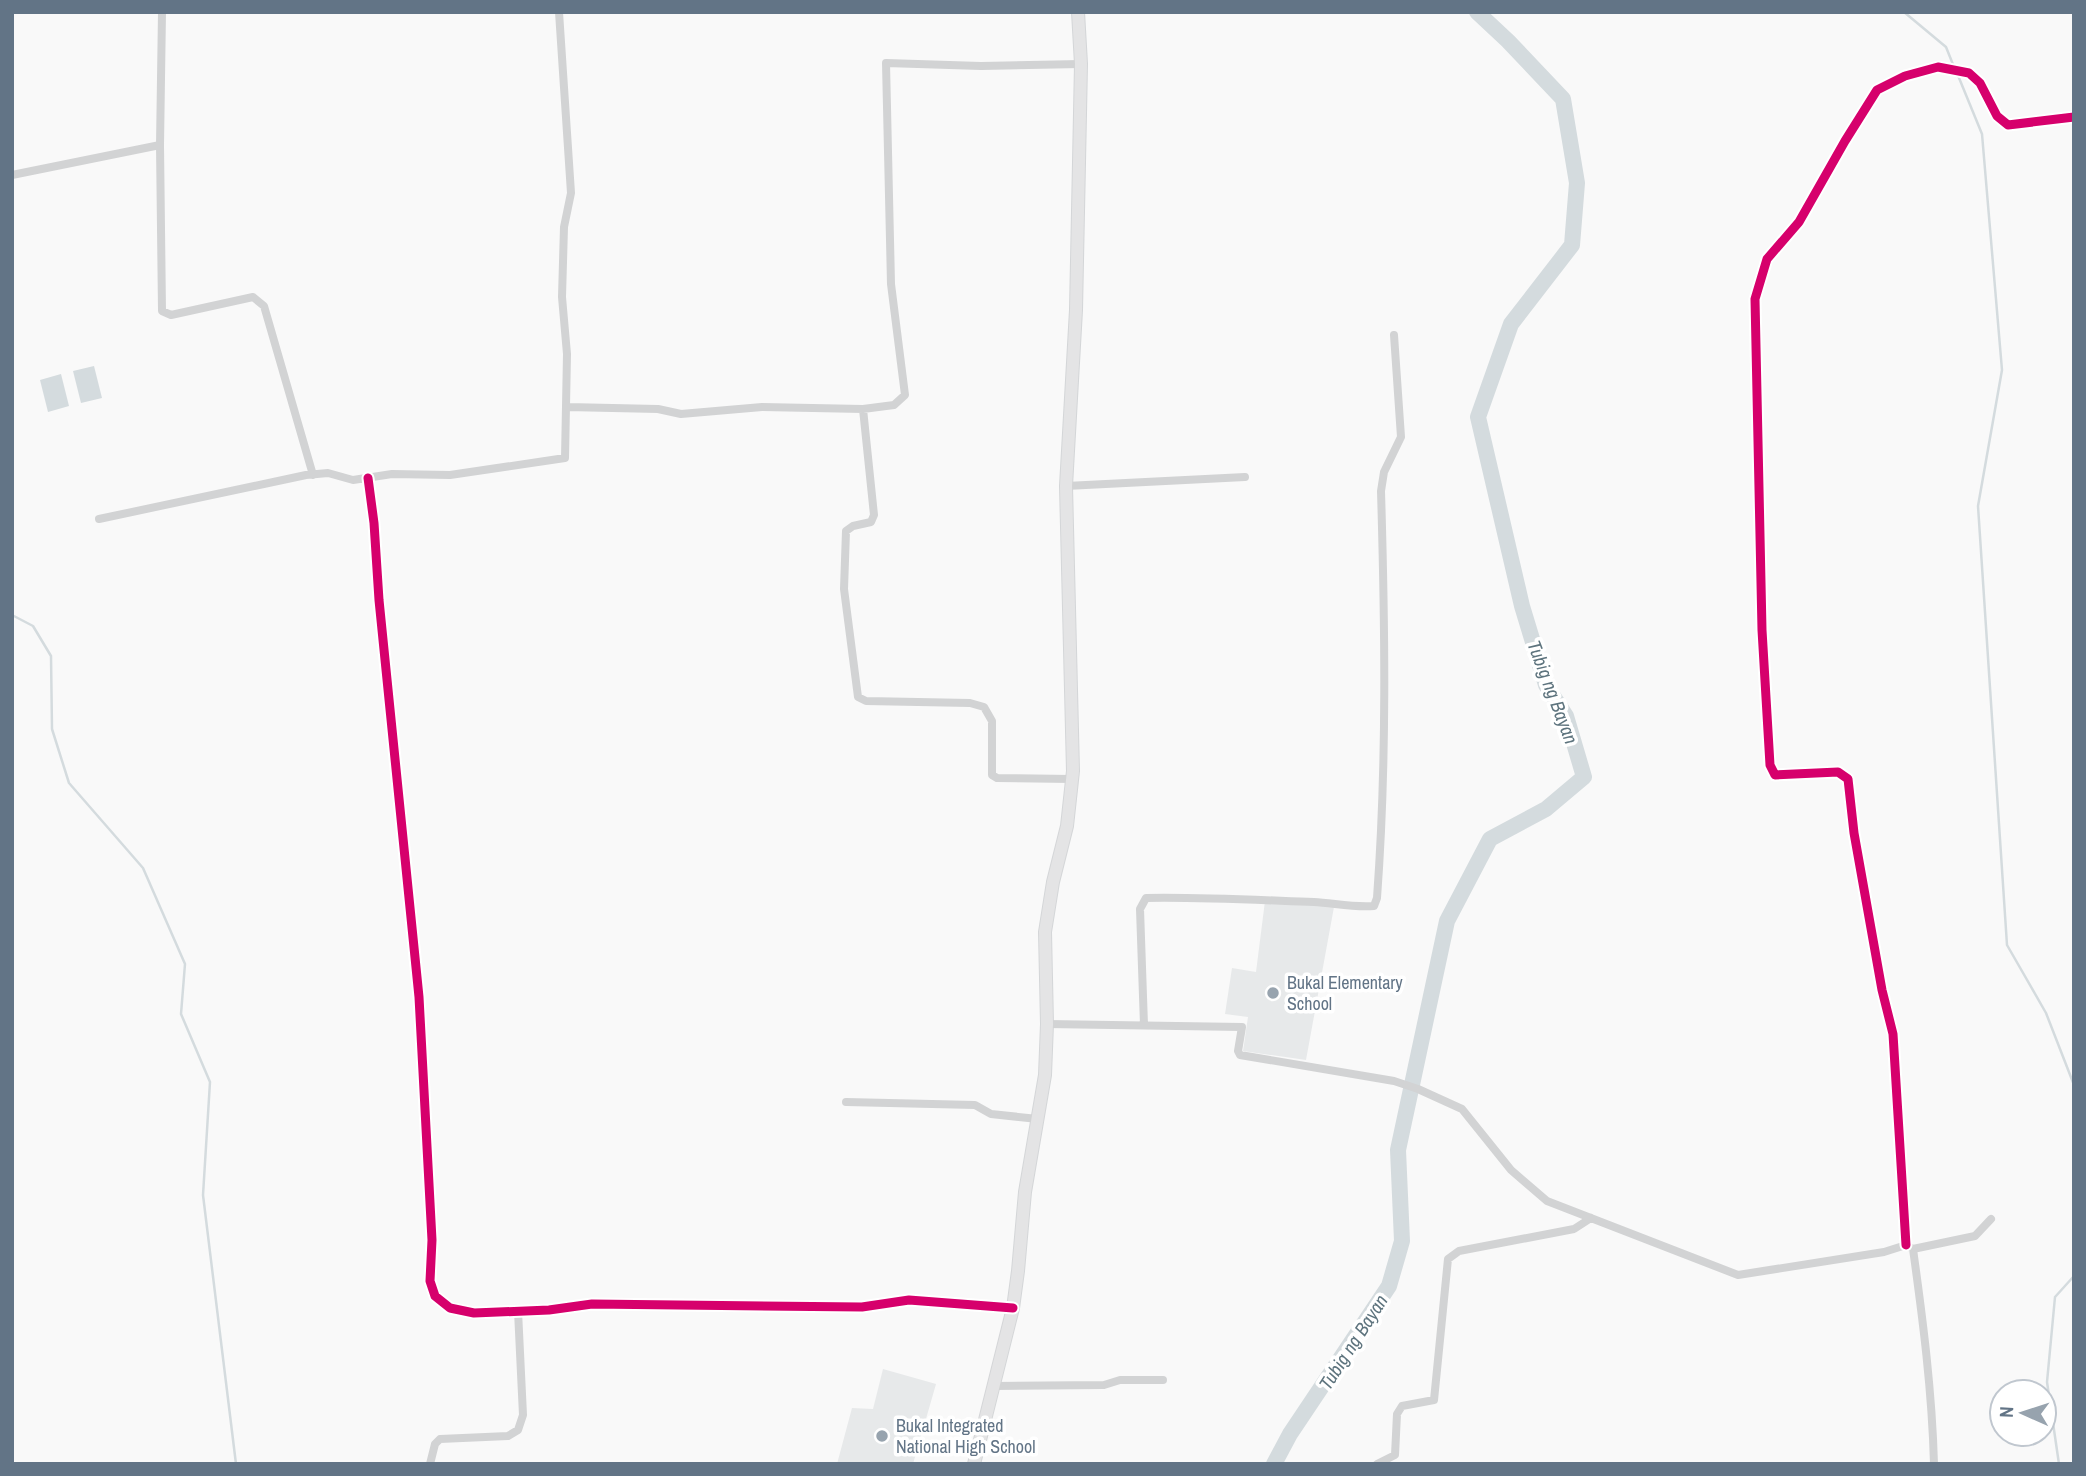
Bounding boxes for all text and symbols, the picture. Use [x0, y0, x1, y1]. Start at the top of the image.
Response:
water label: Tubig ng Bayan [1521, 637, 1585, 747]
place label: Bukal Elementary School [1287, 970, 1403, 1016]
marker: Bukal Elementary School [1265, 985, 1281, 1001]
water label: Tubig ng Bayan [1312, 1289, 1394, 1395]
north arrow [1988, 1378, 2058, 1448]
text: N [1993, 1406, 2019, 1418]
place label: Bukal Integrated National High School [896, 1413, 1035, 1459]
marker: Bukal Integrated National High School [874, 1428, 890, 1444]

